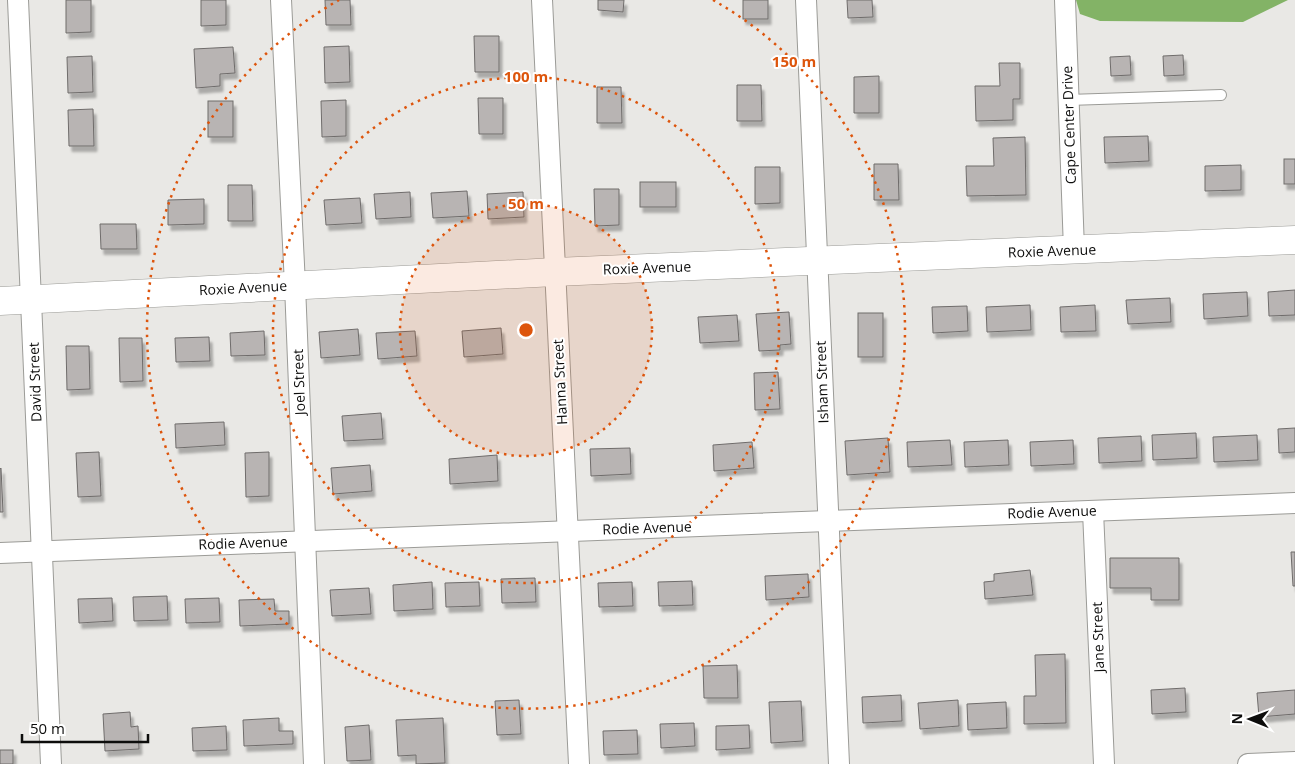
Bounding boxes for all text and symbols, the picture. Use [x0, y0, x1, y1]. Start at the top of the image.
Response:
text: 150 m [772, 51, 816, 71]
street label: Cape Center Drive [1057, 65, 1080, 185]
text: 100 m [504, 66, 548, 86]
text: 50 m [508, 193, 544, 213]
street label: Roxie Avenue [1008, 239, 1097, 262]
street label: Roxie Avenue [603, 256, 692, 279]
street label: Roxie Avenue [198, 276, 288, 299]
centre of rings [517, 321, 535, 339]
street label: Hanna Street [548, 339, 571, 425]
street label: Isham Street [811, 340, 832, 424]
street label: David Street [24, 342, 45, 422]
street label: Joel Street [288, 349, 309, 417]
street label: Rodie Avenue [1007, 500, 1097, 523]
street label: Rodie Avenue [602, 516, 692, 539]
street label: Rodie Avenue [198, 531, 288, 554]
street label: Jane Street [1087, 601, 1108, 675]
north arrow [1225, 694, 1275, 744]
scale bar [22, 712, 149, 744]
text: N [1227, 713, 1246, 725]
text: 50 m [30, 718, 65, 738]

